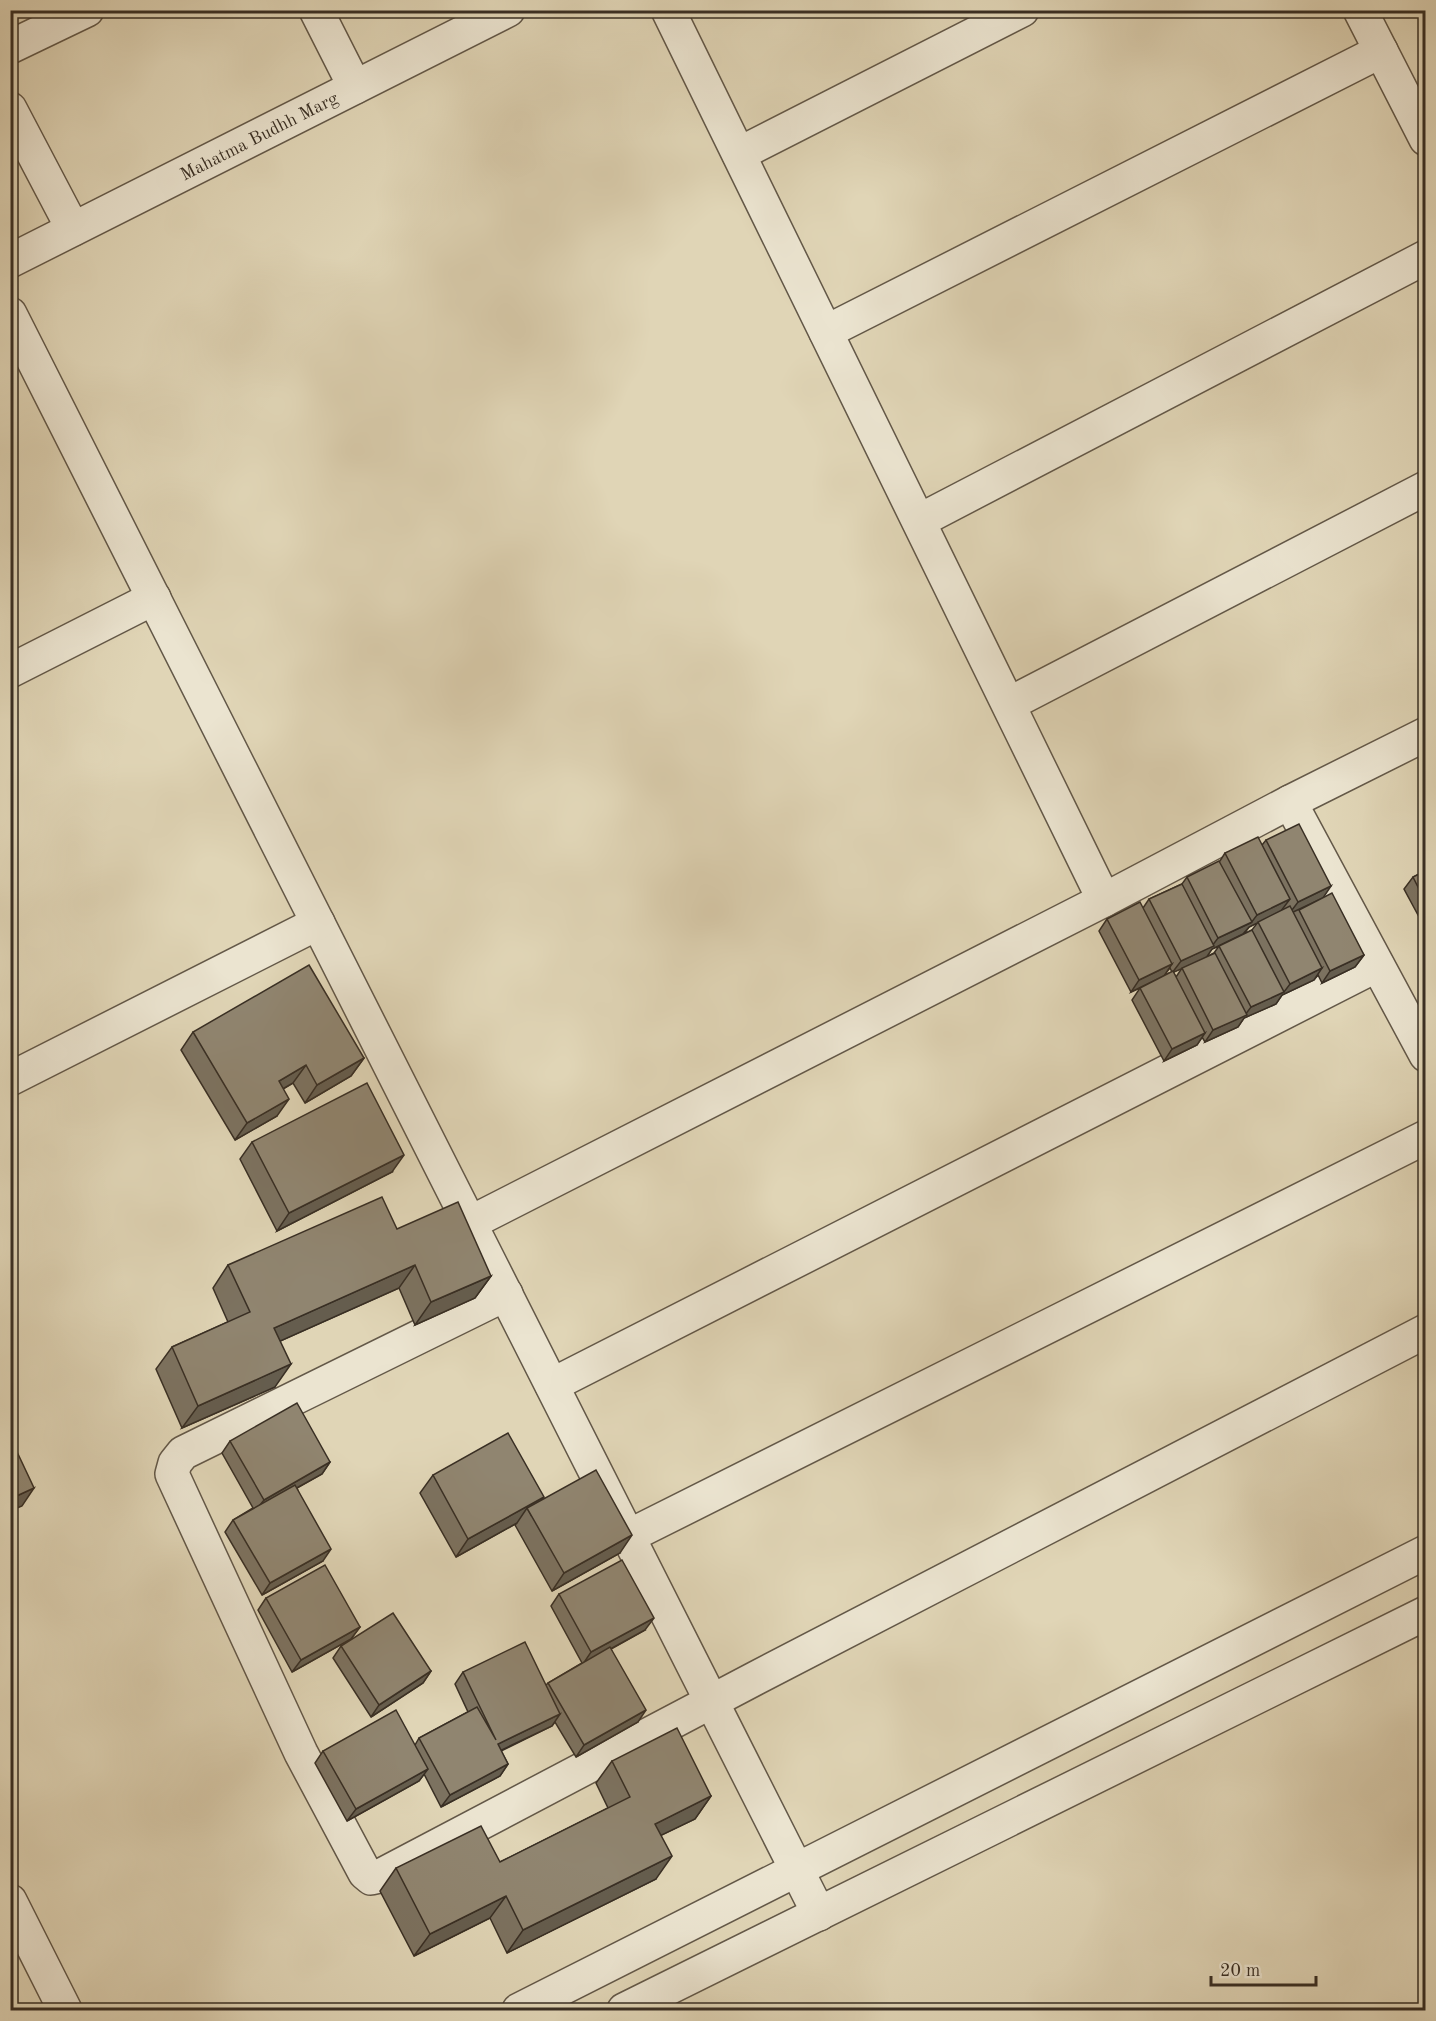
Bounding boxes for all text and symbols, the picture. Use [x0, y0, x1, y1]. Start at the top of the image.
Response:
street label: Mahatma Budhh Marg [178, 89, 341, 184]
scale bar [1211, 1949, 1316, 1987]
text: 20 m [1220, 1962, 1260, 1980]

